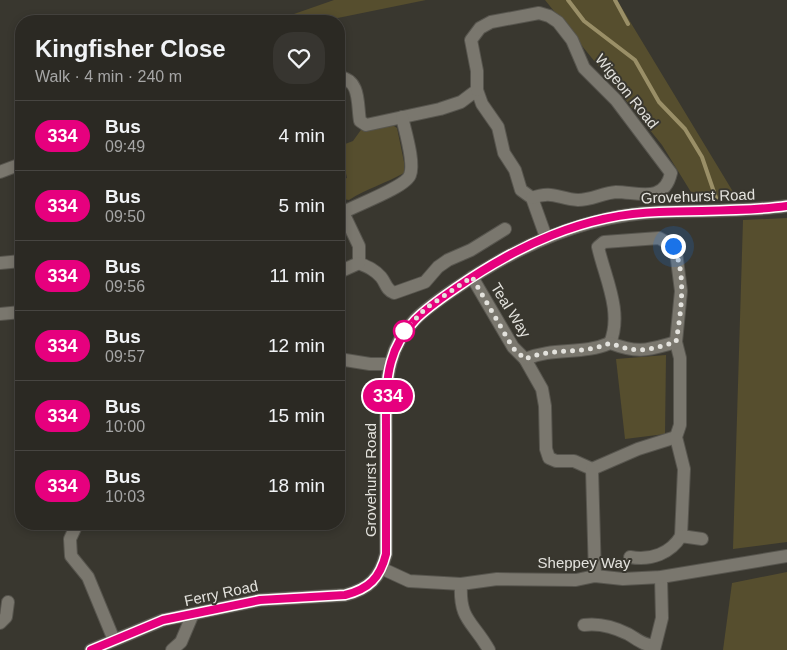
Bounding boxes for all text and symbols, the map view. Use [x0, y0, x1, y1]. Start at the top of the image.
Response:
button: heart [273, 32, 325, 84]
text: Kingfisher Close [35, 35, 226, 62]
street label: Wigeon Road [592, 50, 662, 132]
text: Walk · 4 min · 240 m [35, 68, 182, 85]
text: Bus [105, 116, 141, 137]
text: 4 min [279, 125, 325, 146]
text: 334 [47, 126, 78, 146]
text: 09:49 [105, 138, 145, 155]
text: Bus [105, 186, 141, 207]
street label: Grovehurst Road [641, 186, 755, 206]
text: 5 min [279, 195, 325, 216]
text: 334 [47, 196, 78, 216]
text: 09:50 [105, 208, 145, 225]
your location [661, 234, 686, 259]
text: Bus [105, 256, 141, 277]
text: 11 min [269, 265, 325, 286]
text: 334 [47, 266, 78, 286]
text: 09:56 [105, 278, 145, 295]
street label: Teal Way [488, 280, 535, 341]
unlabelled marker [393, 320, 415, 342]
text: Bus [105, 326, 141, 347]
text: 12 min [268, 335, 325, 356]
text: 334 [47, 336, 78, 356]
text: 09:57 [105, 348, 145, 365]
line badge: 334 [359, 380, 417, 412]
text: 334 [373, 386, 403, 406]
text: Bus [105, 396, 141, 417]
text: 15 min [268, 405, 325, 426]
text: 334 [47, 406, 78, 426]
text: 10:00 [105, 418, 145, 435]
street label: Grovehurst Road [362, 423, 379, 537]
text: Bus [105, 466, 141, 487]
text: 18 min [268, 475, 325, 496]
text: 334 [47, 476, 78, 496]
text: 10:03 [105, 488, 145, 505]
street label: Sheppey Way [538, 554, 631, 571]
street label: Ferry Road [183, 577, 259, 609]

